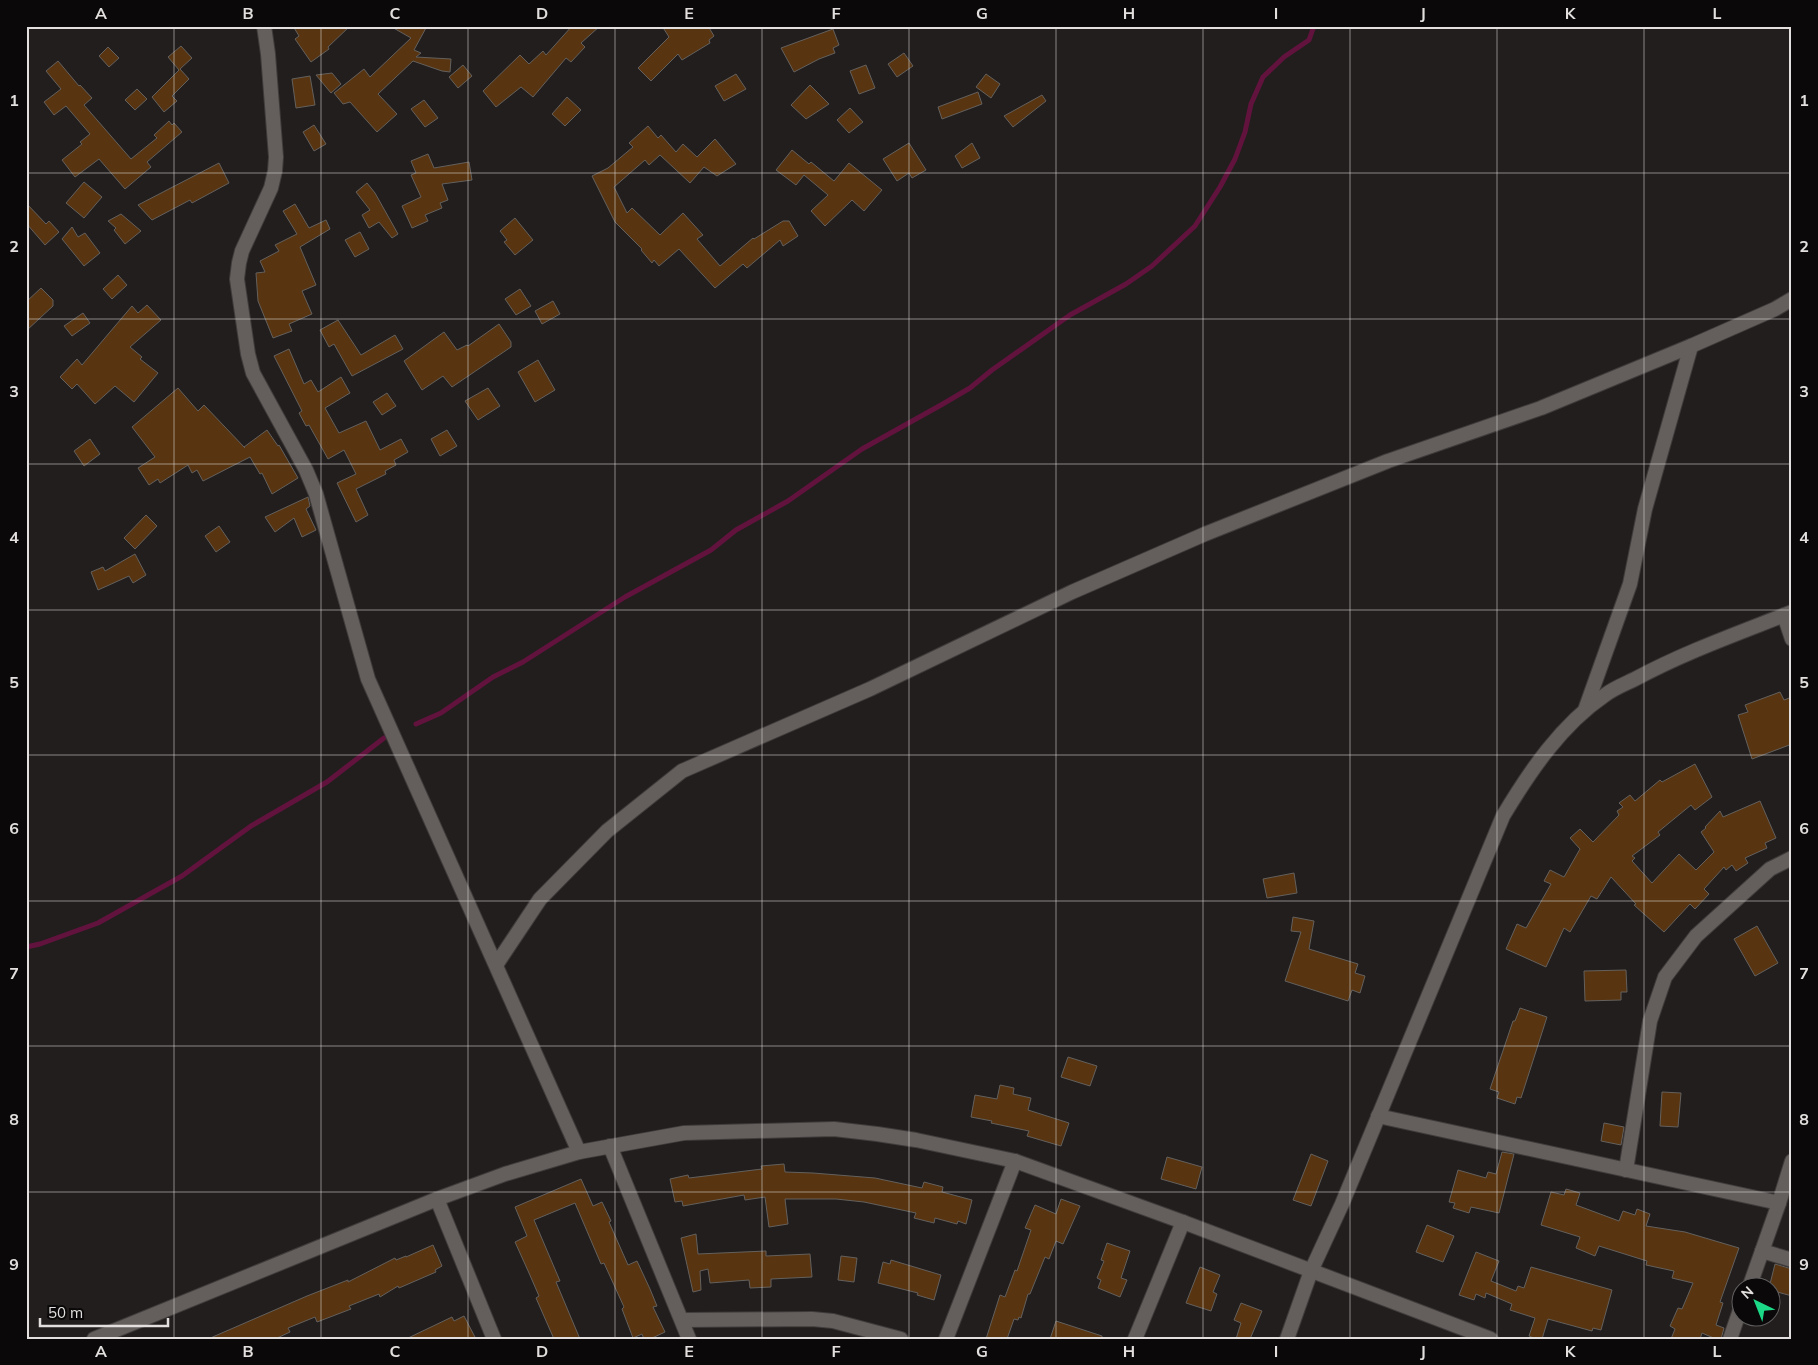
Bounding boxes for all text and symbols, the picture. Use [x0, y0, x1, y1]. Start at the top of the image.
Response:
text: A [95, 3, 107, 23]
text: B [242, 3, 254, 23]
text: C [390, 3, 401, 23]
text: D [536, 3, 548, 23]
text: E [684, 3, 694, 23]
text: F [831, 3, 841, 23]
text: G [976, 3, 988, 23]
text: H [1123, 3, 1135, 23]
text: I [1274, 3, 1278, 23]
text: J [1420, 3, 1426, 23]
text: K [1565, 3, 1577, 23]
text: L [1713, 3, 1722, 23]
text: 1 [9, 90, 19, 110]
text: 1 [1799, 90, 1809, 110]
text: 2 [9, 236, 19, 256]
text: 2 [1799, 236, 1809, 256]
text: 3 [9, 381, 19, 401]
text: 3 [1799, 381, 1809, 401]
text: 4 [9, 527, 19, 547]
text: 4 [1799, 527, 1809, 547]
text: 5 [9, 672, 19, 692]
text: 5 [1799, 672, 1809, 692]
text: 6 [9, 818, 19, 838]
text: 6 [1799, 818, 1809, 838]
text: 7 [9, 963, 19, 983]
text: 7 [1799, 963, 1809, 983]
text: 8 [9, 1109, 19, 1129]
text: 8 [1799, 1109, 1809, 1129]
text: 9 [9, 1254, 19, 1274]
text: 9 [1799, 1254, 1809, 1274]
north arrow [1730, 1278, 1780, 1328]
text: N [1737, 1282, 1757, 1303]
scale bar [40, 1295, 168, 1327]
text: 50 m [48, 1303, 83, 1322]
text: A [95, 1341, 107, 1361]
text: B [242, 1341, 254, 1361]
text: C [390, 1341, 401, 1361]
text: D [536, 1341, 548, 1361]
text: E [684, 1341, 694, 1361]
text: F [831, 1341, 841, 1361]
text: G [976, 1341, 988, 1361]
text: H [1123, 1341, 1135, 1361]
text: I [1274, 1341, 1278, 1361]
text: J [1420, 1341, 1426, 1361]
text: K [1565, 1341, 1577, 1361]
text: L [1713, 1341, 1722, 1361]

